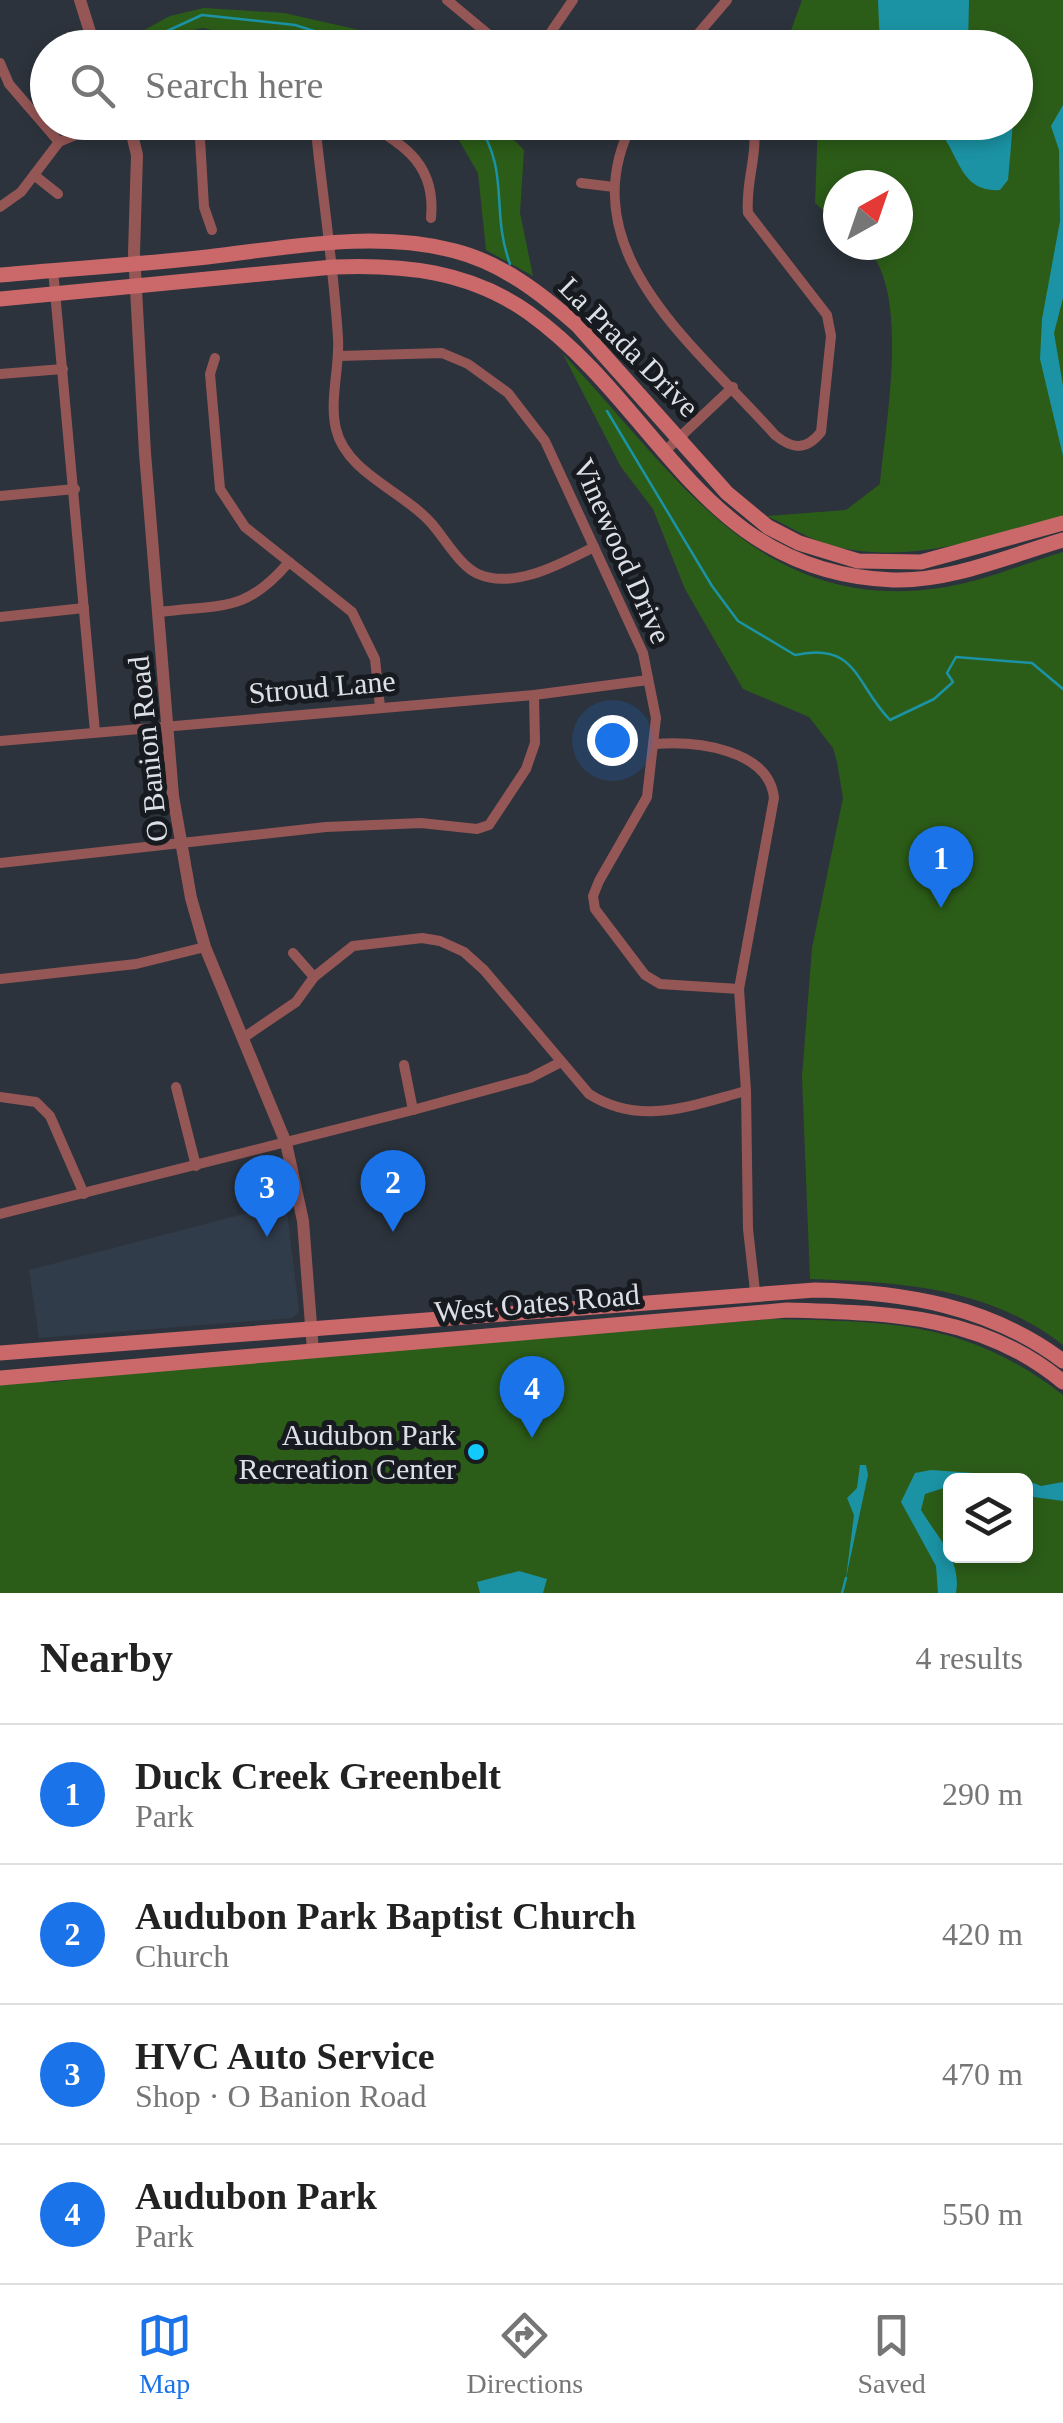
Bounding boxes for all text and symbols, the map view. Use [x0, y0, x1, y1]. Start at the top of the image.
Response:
search box [30, 30, 1033, 140]
icon: search [65, 58, 120, 113]
text: Search here [145, 64, 323, 106]
north arrow [823, 170, 913, 260]
street label: La Prada Drive [553, 270, 706, 423]
street label: Vinewood Drive [567, 453, 678, 648]
street label: O Banion Road [121, 655, 174, 844]
street label: Stroud Lane [247, 664, 397, 709]
your location [587, 715, 638, 766]
pin: 1 [908, 826, 974, 908]
pin: 2 [360, 1150, 426, 1232]
pin: 3 [234, 1154, 300, 1237]
street label: West Oates Road [433, 1277, 641, 1328]
pin: 4 [500, 1356, 564, 1438]
place label: Audubon Park Recreation Center [239, 1418, 456, 1485]
marker: Audubon Park Recreation Center [465, 1441, 487, 1463]
map controls [943, 1473, 1033, 1563]
button: layers [943, 1473, 1033, 1563]
text: Nearby [40, 1635, 173, 1681]
text: 4 results [915, 1640, 1023, 1676]
text: Duck Creek Greenbelt [135, 1755, 501, 1797]
text: 1 [65, 1776, 81, 1812]
text: 290 m [942, 1776, 1023, 1812]
text: Park [135, 1798, 194, 1834]
text: Audubon Park Baptist Church [135, 1895, 636, 1937]
text: 2 [65, 1916, 81, 1952]
text: 420 m [942, 1916, 1023, 1952]
text: Church [135, 1938, 229, 1974]
text: HVC Auto Service [135, 2035, 435, 2077]
text: 3 [65, 2056, 81, 2092]
text: 470 m [942, 2056, 1023, 2092]
text: Shop · O Banion Road [135, 2078, 427, 2114]
text: Audubon Park [135, 2175, 377, 2217]
text: 4 [65, 2196, 81, 2232]
text: 550 m [942, 2196, 1023, 2232]
text: Park [135, 2218, 194, 2254]
tab: Map [137, 2308, 192, 2400]
tab: Directions [466, 2308, 583, 2400]
tab: Saved [857, 2308, 926, 2400]

